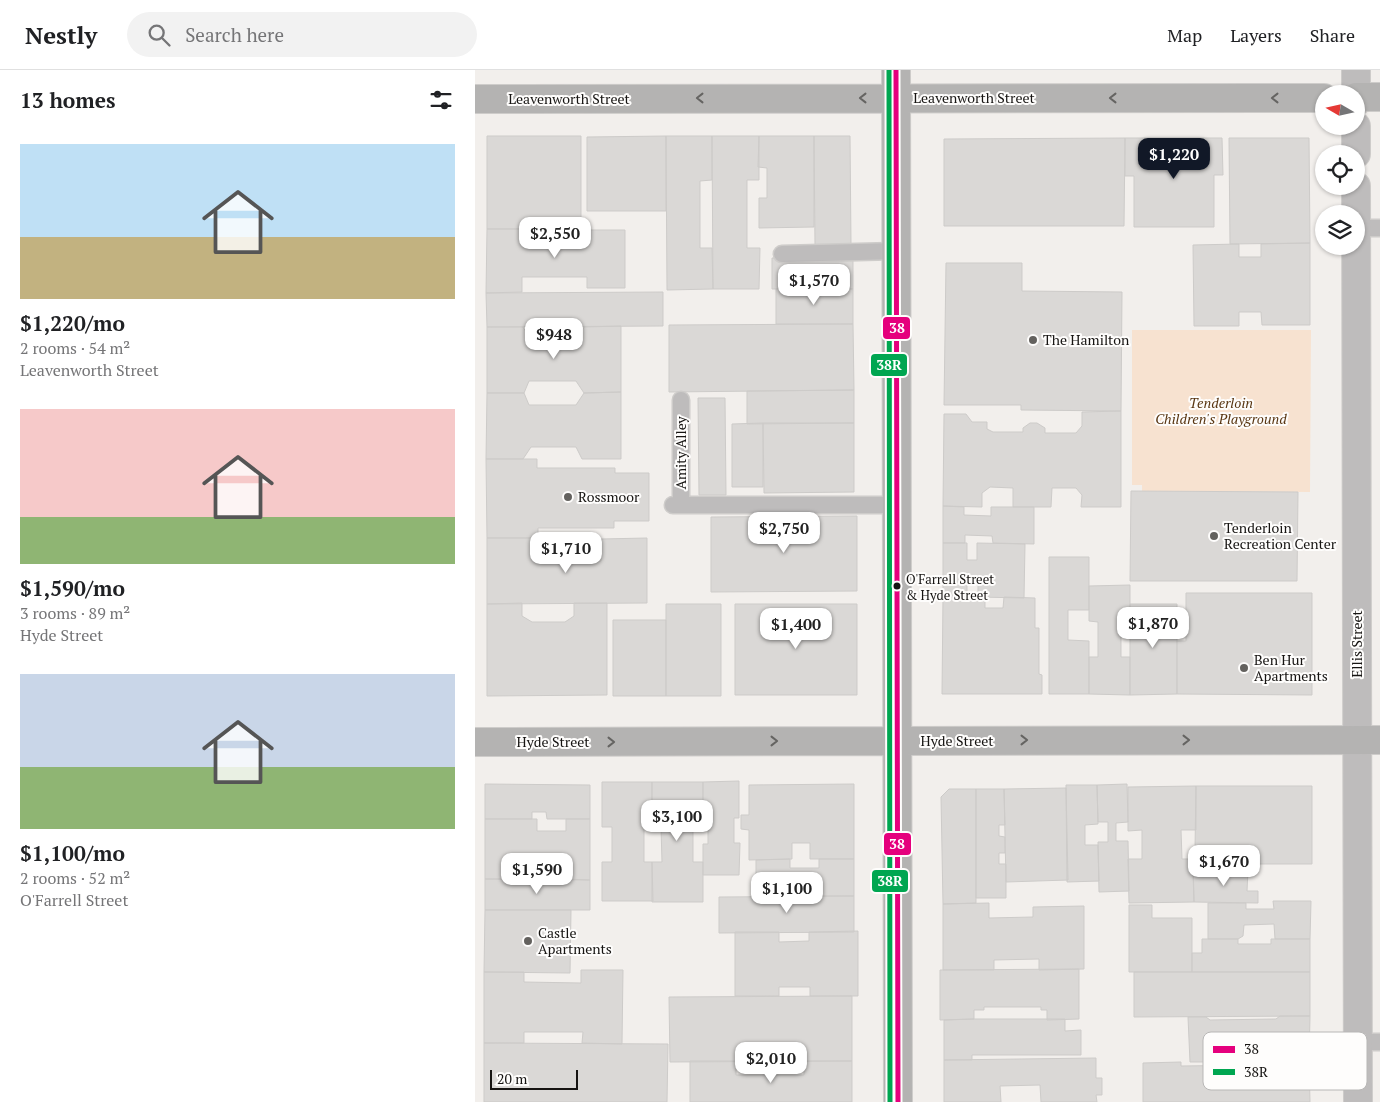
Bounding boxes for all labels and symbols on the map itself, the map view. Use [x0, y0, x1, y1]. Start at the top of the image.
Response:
north arrow [1315, 85, 1365, 135]
street label: Leavenworth Street [913, 88, 1035, 107]
street label: Leavenworth Street [508, 89, 630, 108]
one-way arrow [696, 93, 704, 103]
one-way arrow [858, 93, 866, 103]
one-way arrow [1108, 93, 1116, 103]
one-way arrow [1271, 93, 1278, 103]
pin: $1,220 [1133, 138, 1215, 180]
pin: $2,550 [514, 216, 596, 259]
pin: $1,570 [773, 264, 855, 306]
line badge: 38 [882, 316, 911, 340]
pin: $948 [524, 318, 584, 360]
text: 38 [889, 318, 905, 337]
place label: The Hamilton [1043, 330, 1130, 349]
marker: The Hamilton [1027, 334, 1039, 346]
line badge: 38R [870, 353, 908, 377]
text: 38R [876, 355, 902, 374]
park label: Tenderloin Children's Playground [1155, 393, 1287, 428]
street label: Amity Alley [671, 416, 690, 490]
place label: Rossmoor [578, 487, 640, 506]
marker: Rossmoor [562, 491, 574, 503]
pin: $2,750 [743, 512, 825, 554]
place label: Tenderloin Recreation Center [1224, 518, 1337, 553]
marker: Tenderloin Recreation Center [1208, 530, 1220, 542]
pin: $1,710 [525, 532, 607, 574]
place label: O'Farrell Street & Hyde Street [906, 570, 994, 604]
marker: O'Farrell Street & Hyde Street [892, 581, 902, 591]
pin: $1,870 [1112, 606, 1194, 649]
pin: $1,400 [755, 608, 837, 650]
street label: Ellis Street [1347, 609, 1366, 678]
place label: Ben Hur Apartments [1254, 650, 1328, 685]
marker: Ben Hur Apartments [1238, 662, 1250, 674]
street label: Hyde Street [921, 731, 994, 750]
street label: Hyde Street [517, 732, 590, 751]
one-way arrow [1020, 735, 1028, 745]
one-way arrow [1182, 735, 1190, 745]
one-way arrow [770, 736, 778, 746]
one-way arrow [608, 737, 615, 747]
pin: $3,100 [636, 800, 718, 842]
line badge: 38 [883, 832, 912, 856]
text: 38 [889, 834, 905, 853]
pin: $1,670 [1183, 844, 1265, 887]
pin: $1,590 [496, 852, 578, 895]
line badge: 38R [871, 869, 909, 893]
text: 38R [877, 871, 903, 890]
pin: $1,100 [746, 872, 828, 914]
place label: Castle Apartments [538, 923, 612, 958]
marker: Castle Apartments [522, 935, 534, 947]
legend [1203, 1032, 1367, 1090]
text: 38 [1244, 1039, 1259, 1058]
pin: $2,010 [730, 1042, 812, 1084]
text: 38R [1244, 1062, 1268, 1081]
scale bar [490, 1067, 577, 1090]

